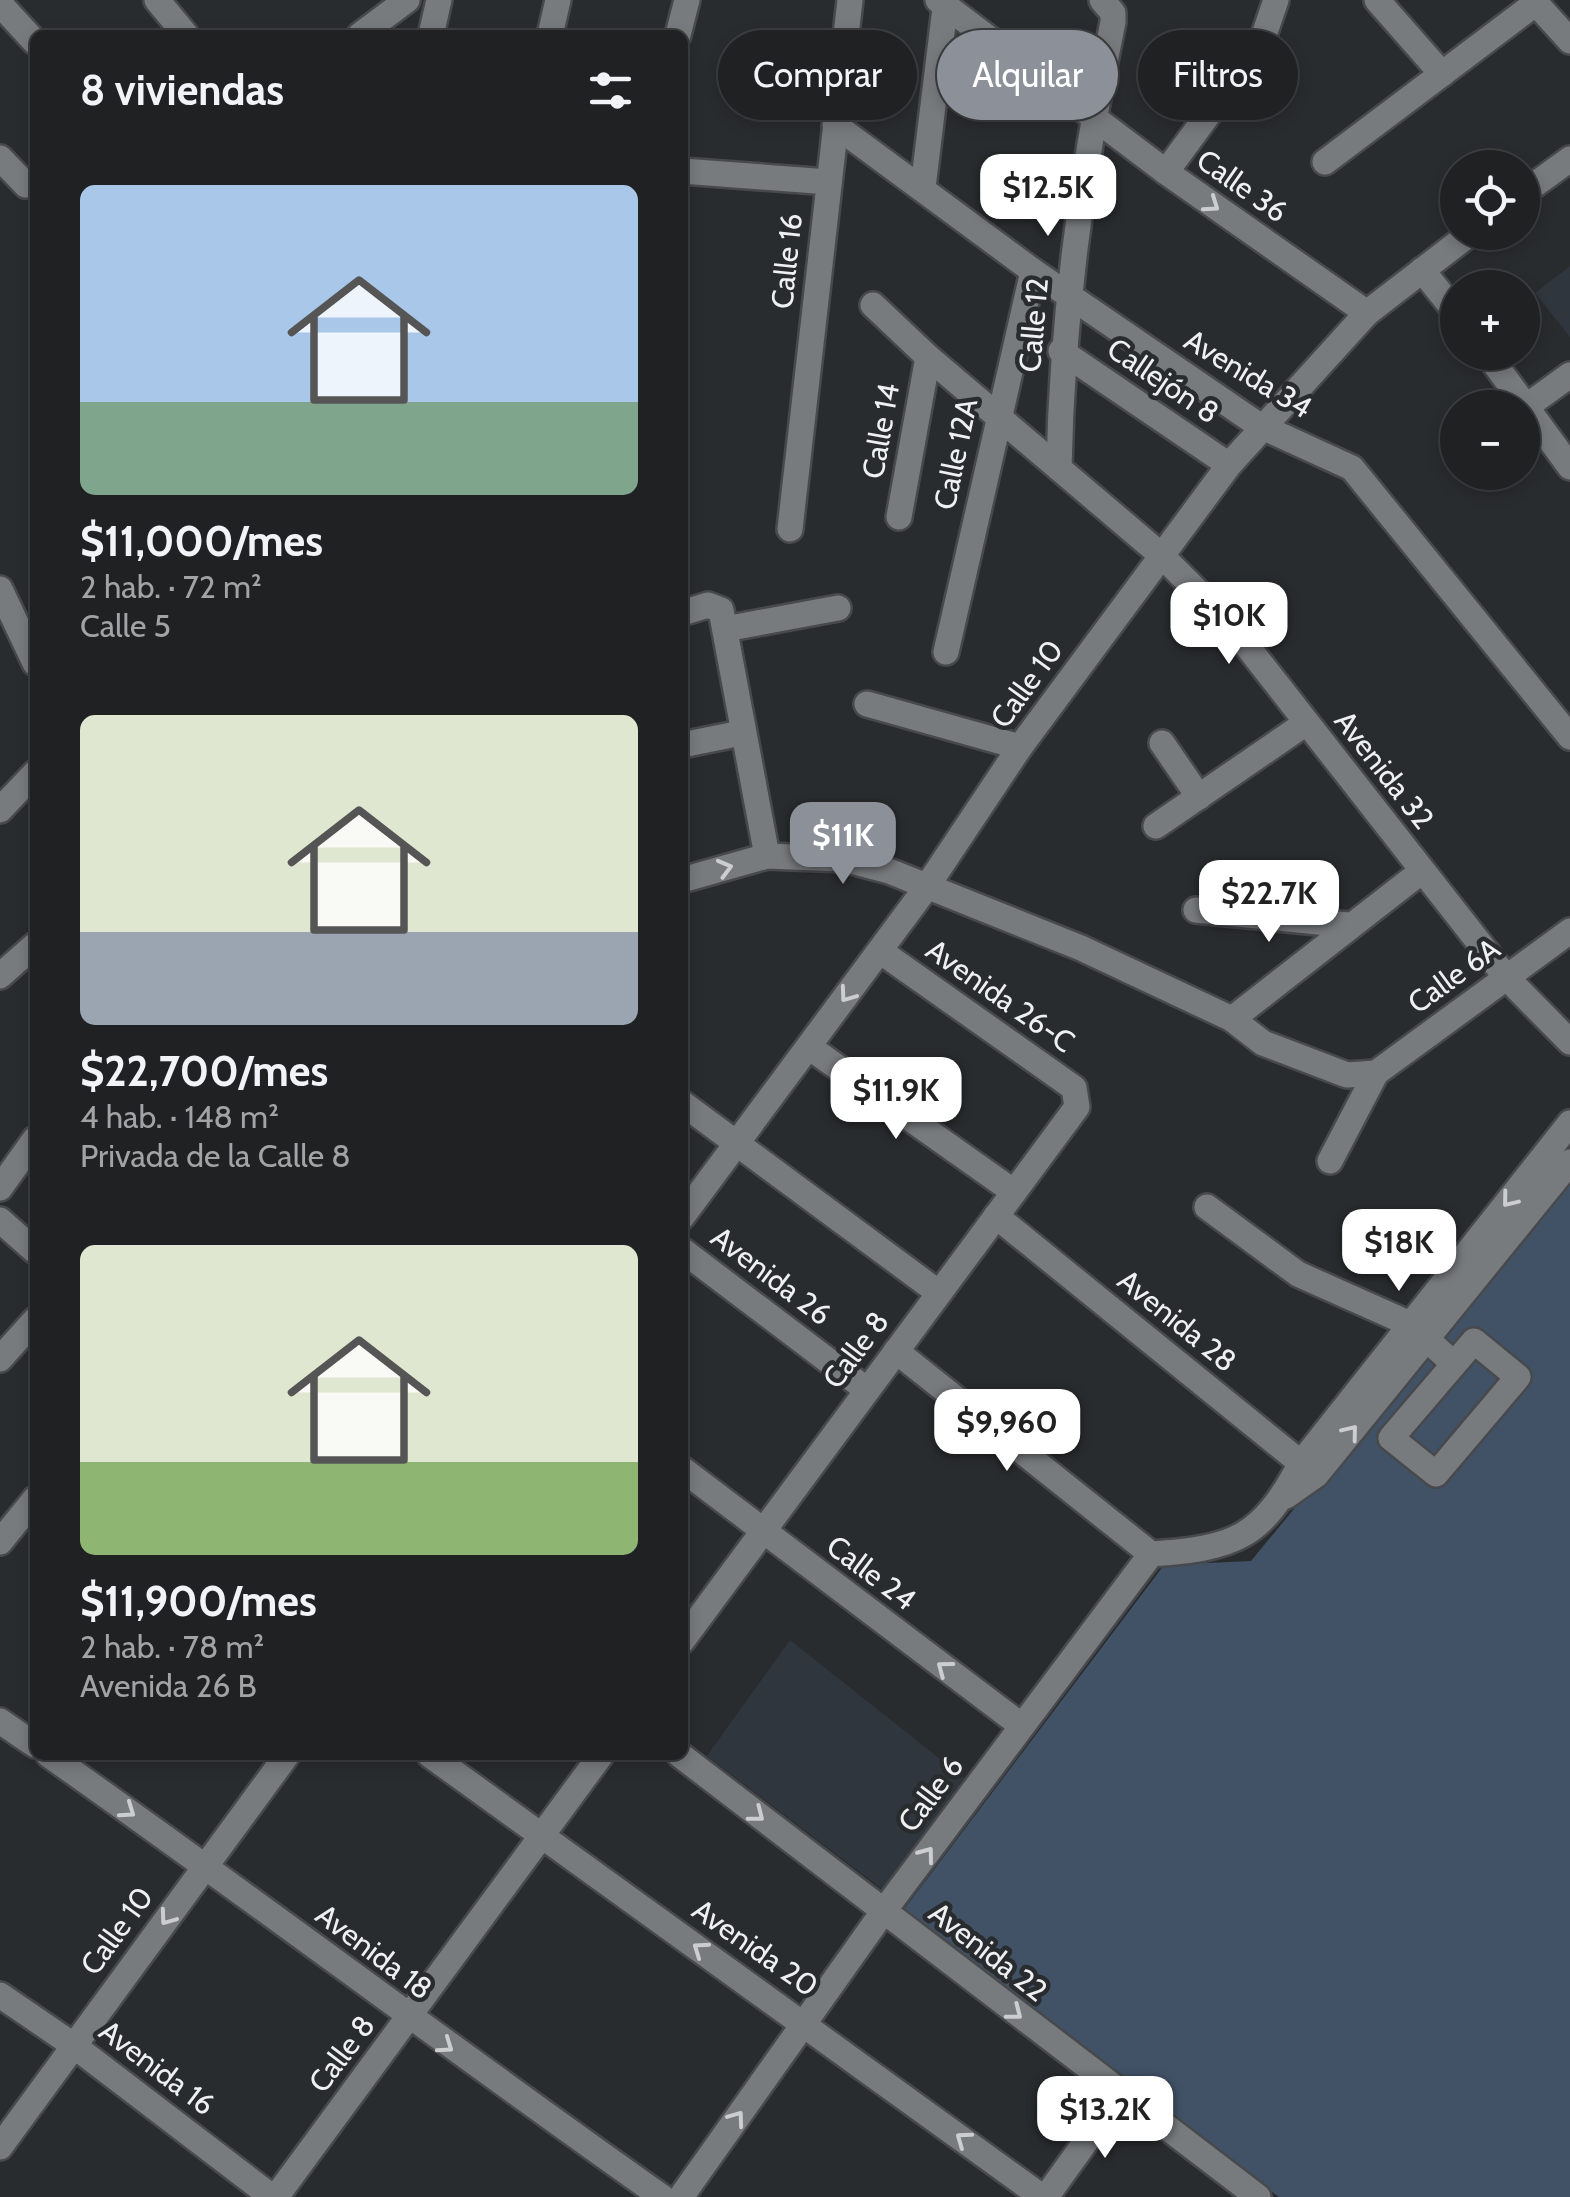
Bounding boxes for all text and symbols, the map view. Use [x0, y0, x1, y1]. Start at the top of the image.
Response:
chip: Comprar [718, 30, 917, 120]
chip: Alquilar [937, 30, 1118, 120]
chip: Filtros [1138, 30, 1298, 120]
icon: filters [583, 63, 638, 118]
text: 8 viviendas [80, 64, 284, 116]
street label: Calle 36 [1190, 141, 1295, 230]
map controls [1440, 150, 1540, 490]
button: locate [1440, 150, 1540, 250]
pin: $12.5K [967, 154, 1129, 239]
text: $12.5K [1002, 167, 1094, 206]
one-way arrow [1201, 193, 1220, 211]
street label: Calle 16 [763, 211, 810, 311]
icon: home [269, 250, 449, 430]
button: + [1440, 270, 1540, 370]
street label: Calle 12 [1011, 276, 1056, 374]
street label: Avenida 34 [1178, 321, 1319, 426]
street label: Callejón 8 [1100, 330, 1226, 431]
street label: Calle 14 [854, 380, 907, 481]
button: − [1440, 390, 1540, 490]
street label: Calle 12A [926, 394, 985, 513]
text: $11,000/mes [80, 515, 323, 567]
text: 2 hab. · 72 m² [80, 567, 262, 606]
pin: $10K [1170, 582, 1288, 667]
text: $10K [1192, 595, 1266, 634]
text: Calle 5 [80, 606, 171, 645]
street label: Calle 10 [982, 632, 1071, 735]
street label: Avenida 32 [1327, 703, 1442, 836]
icon: home [269, 780, 449, 960]
pin: $11K [784, 802, 902, 887]
text: $11K [812, 815, 874, 854]
one-way arrow [715, 858, 733, 879]
pin: $22.7K [1188, 860, 1350, 945]
text: $22.7K [1221, 873, 1317, 912]
street label: Calle 6A [1401, 930, 1507, 1021]
street label: Avenida 26-C [919, 931, 1081, 1060]
one-way arrow [842, 984, 859, 1002]
text: $22,700/mes [80, 1045, 328, 1097]
pin: $11.9K [815, 1057, 977, 1142]
text: $11.9K [853, 1070, 939, 1109]
text: 4 hab. · 148 m² [80, 1097, 279, 1136]
text: Privada de la Calle 8 [80, 1136, 351, 1175]
one-way arrow [1503, 1188, 1521, 1206]
pin: $18K [1340, 1209, 1458, 1294]
street label: Avenida 26 [704, 1218, 839, 1333]
text: $18K [1364, 1222, 1434, 1261]
street label: Avenida 28 [1110, 1262, 1244, 1380]
street label: Calle 8 [815, 1304, 897, 1396]
icon: home [269, 1310, 449, 1490]
pin: $9,960 [926, 1389, 1088, 1474]
text: $9,960 [956, 1402, 1058, 1441]
one-way arrow [1339, 1426, 1357, 1444]
street label: Calle 24 [819, 1527, 923, 1618]
text: $11,900/mes [80, 1575, 317, 1627]
text: 2 hab. · 78 m² [80, 1627, 264, 1666]
one-way arrow [937, 1662, 955, 1680]
text: Avenida 26 B [80, 1666, 257, 1705]
street label: Calle 6 [890, 1748, 971, 1839]
one-way arrow [117, 1799, 136, 1817]
one-way arrow [746, 1803, 764, 1820]
one-way arrow [915, 1847, 932, 1865]
street label: Calle 10 [72, 1879, 161, 1982]
street label: Avenida 20 [685, 1891, 825, 2004]
street label: Avenida 22 [922, 1894, 1055, 2009]
street label: Avenida 18 [309, 1896, 440, 2007]
one-way arrow [161, 1907, 178, 1925]
one-way arrow [692, 1943, 711, 1961]
one-way arrow [1003, 2002, 1021, 2019]
street label: Calle 8 [301, 2008, 383, 2100]
street label: Avenida 16 [92, 2012, 222, 2123]
one-way arrow [435, 2034, 454, 2052]
pin: $13.2K [1024, 2076, 1186, 2161]
text: $13.2K [1059, 2089, 1151, 2128]
one-way arrow [726, 2111, 743, 2129]
one-way arrow [956, 2134, 974, 2151]

